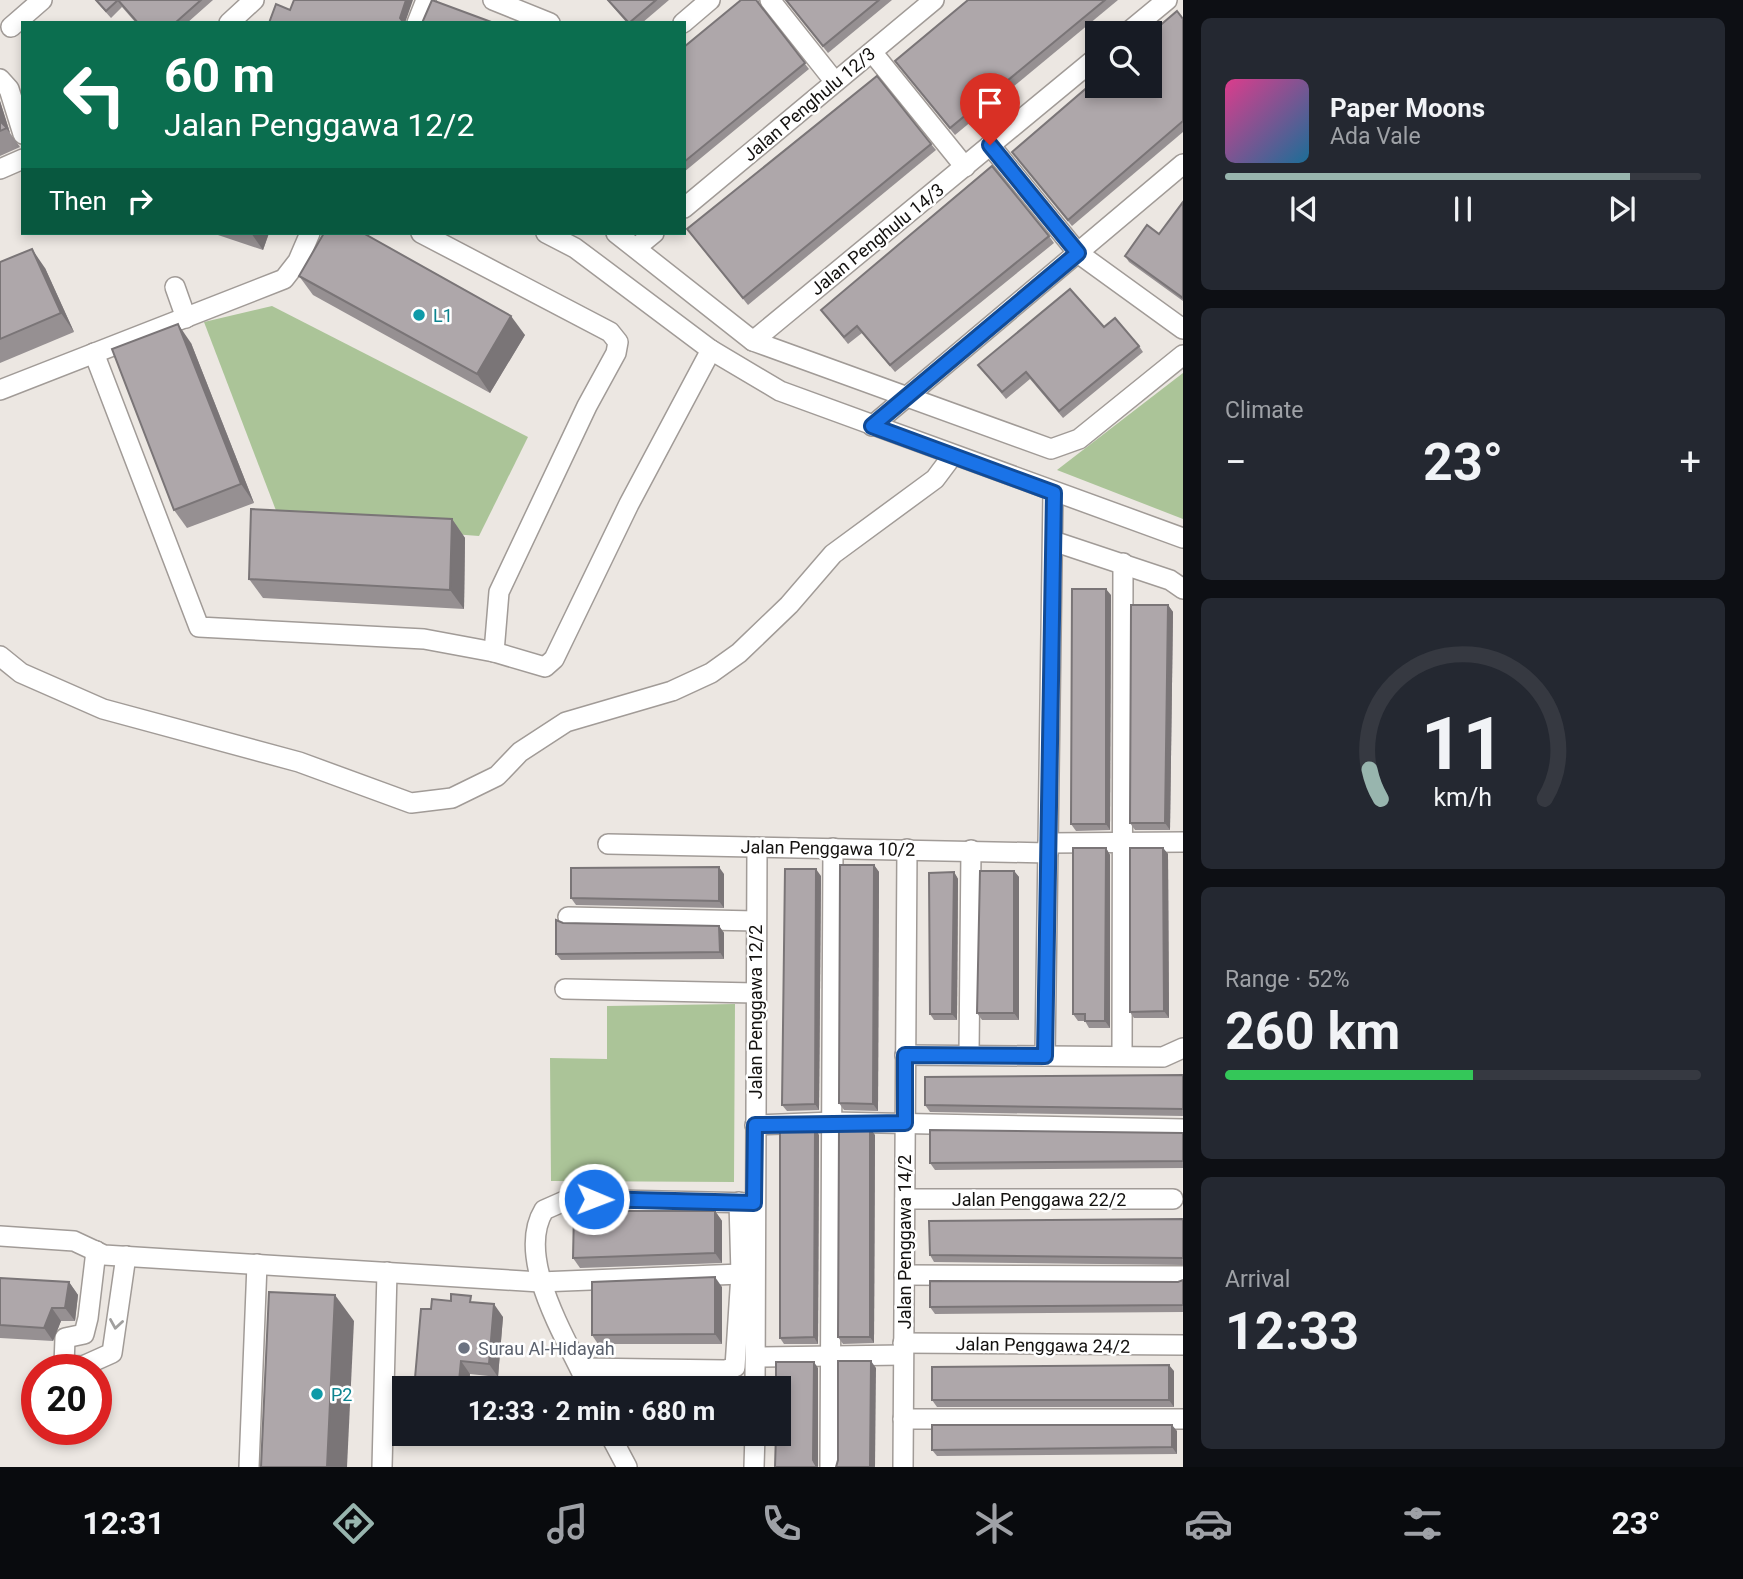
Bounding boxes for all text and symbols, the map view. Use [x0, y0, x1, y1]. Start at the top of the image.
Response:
map controls [1085, 21, 1162, 98]
button: search [1085, 21, 1162, 98]
street label: Jalan Penghulu 12/3 [739, 43, 879, 165]
text: 60 m [164, 47, 275, 104]
icon: left [49, 49, 140, 140]
pin [960, 73, 1020, 145]
icon: arrive [971, 84, 1009, 122]
text: Paper Moons [1330, 93, 1485, 123]
text: Jalan Penggawa 12/2 [164, 106, 474, 144]
text: Ada Vale [1330, 123, 1421, 150]
street label: Jalan Penghulu 14/3 [806, 179, 948, 299]
icon: right [121, 182, 159, 220]
text: Then [49, 186, 107, 216]
icon: previous [1285, 190, 1323, 228]
icon: pause [1444, 190, 1482, 228]
icon: next [1603, 190, 1641, 228]
place label: L1 [433, 305, 453, 326]
marker: L1 [411, 307, 427, 323]
text: Climate [1225, 397, 1304, 424]
text: 23° [1423, 432, 1503, 493]
text: − [1225, 440, 1247, 484]
text: + [1679, 440, 1701, 484]
text: 11 [1421, 702, 1505, 788]
text: km/h [1434, 783, 1492, 812]
street label: Jalan Penggawa 10/2 [741, 836, 915, 860]
street label: Jalan Penggawa 12/2 [745, 925, 766, 1099]
text: Range · 52% [1225, 966, 1350, 993]
text: 260 km [1225, 1001, 1400, 1062]
street label: Jalan Penggawa 14/2 [894, 1155, 915, 1329]
position arrow [557, 1162, 631, 1236]
street label: Jalan Penggawa 22/2 [952, 1189, 1126, 1210]
text: Arrival [1225, 1266, 1290, 1293]
text: 12:33 [1225, 1301, 1359, 1362]
one-way arrow [109, 1318, 124, 1330]
street label: Jalan Penggawa 24/2 [956, 1333, 1130, 1357]
place label: Surau Al-Hidayah [478, 1338, 615, 1359]
marker: Surau Al-Hidayah [456, 1340, 472, 1356]
speed limit sign: 20 [21, 1354, 112, 1445]
place label: P2 [331, 1384, 352, 1405]
marker: P2 [309, 1386, 325, 1402]
text: 12:33 · 2 min · 680 m [468, 1396, 715, 1426]
icon: directions [329, 1499, 378, 1548]
icon: music [543, 1499, 592, 1548]
icon: phone [757, 1499, 806, 1548]
icon: climate [970, 1499, 1019, 1548]
icon: car [1184, 1499, 1233, 1548]
icon: filters [1398, 1499, 1447, 1548]
text: 12:31 [82, 1504, 165, 1542]
text: 23° [1611, 1504, 1661, 1542]

